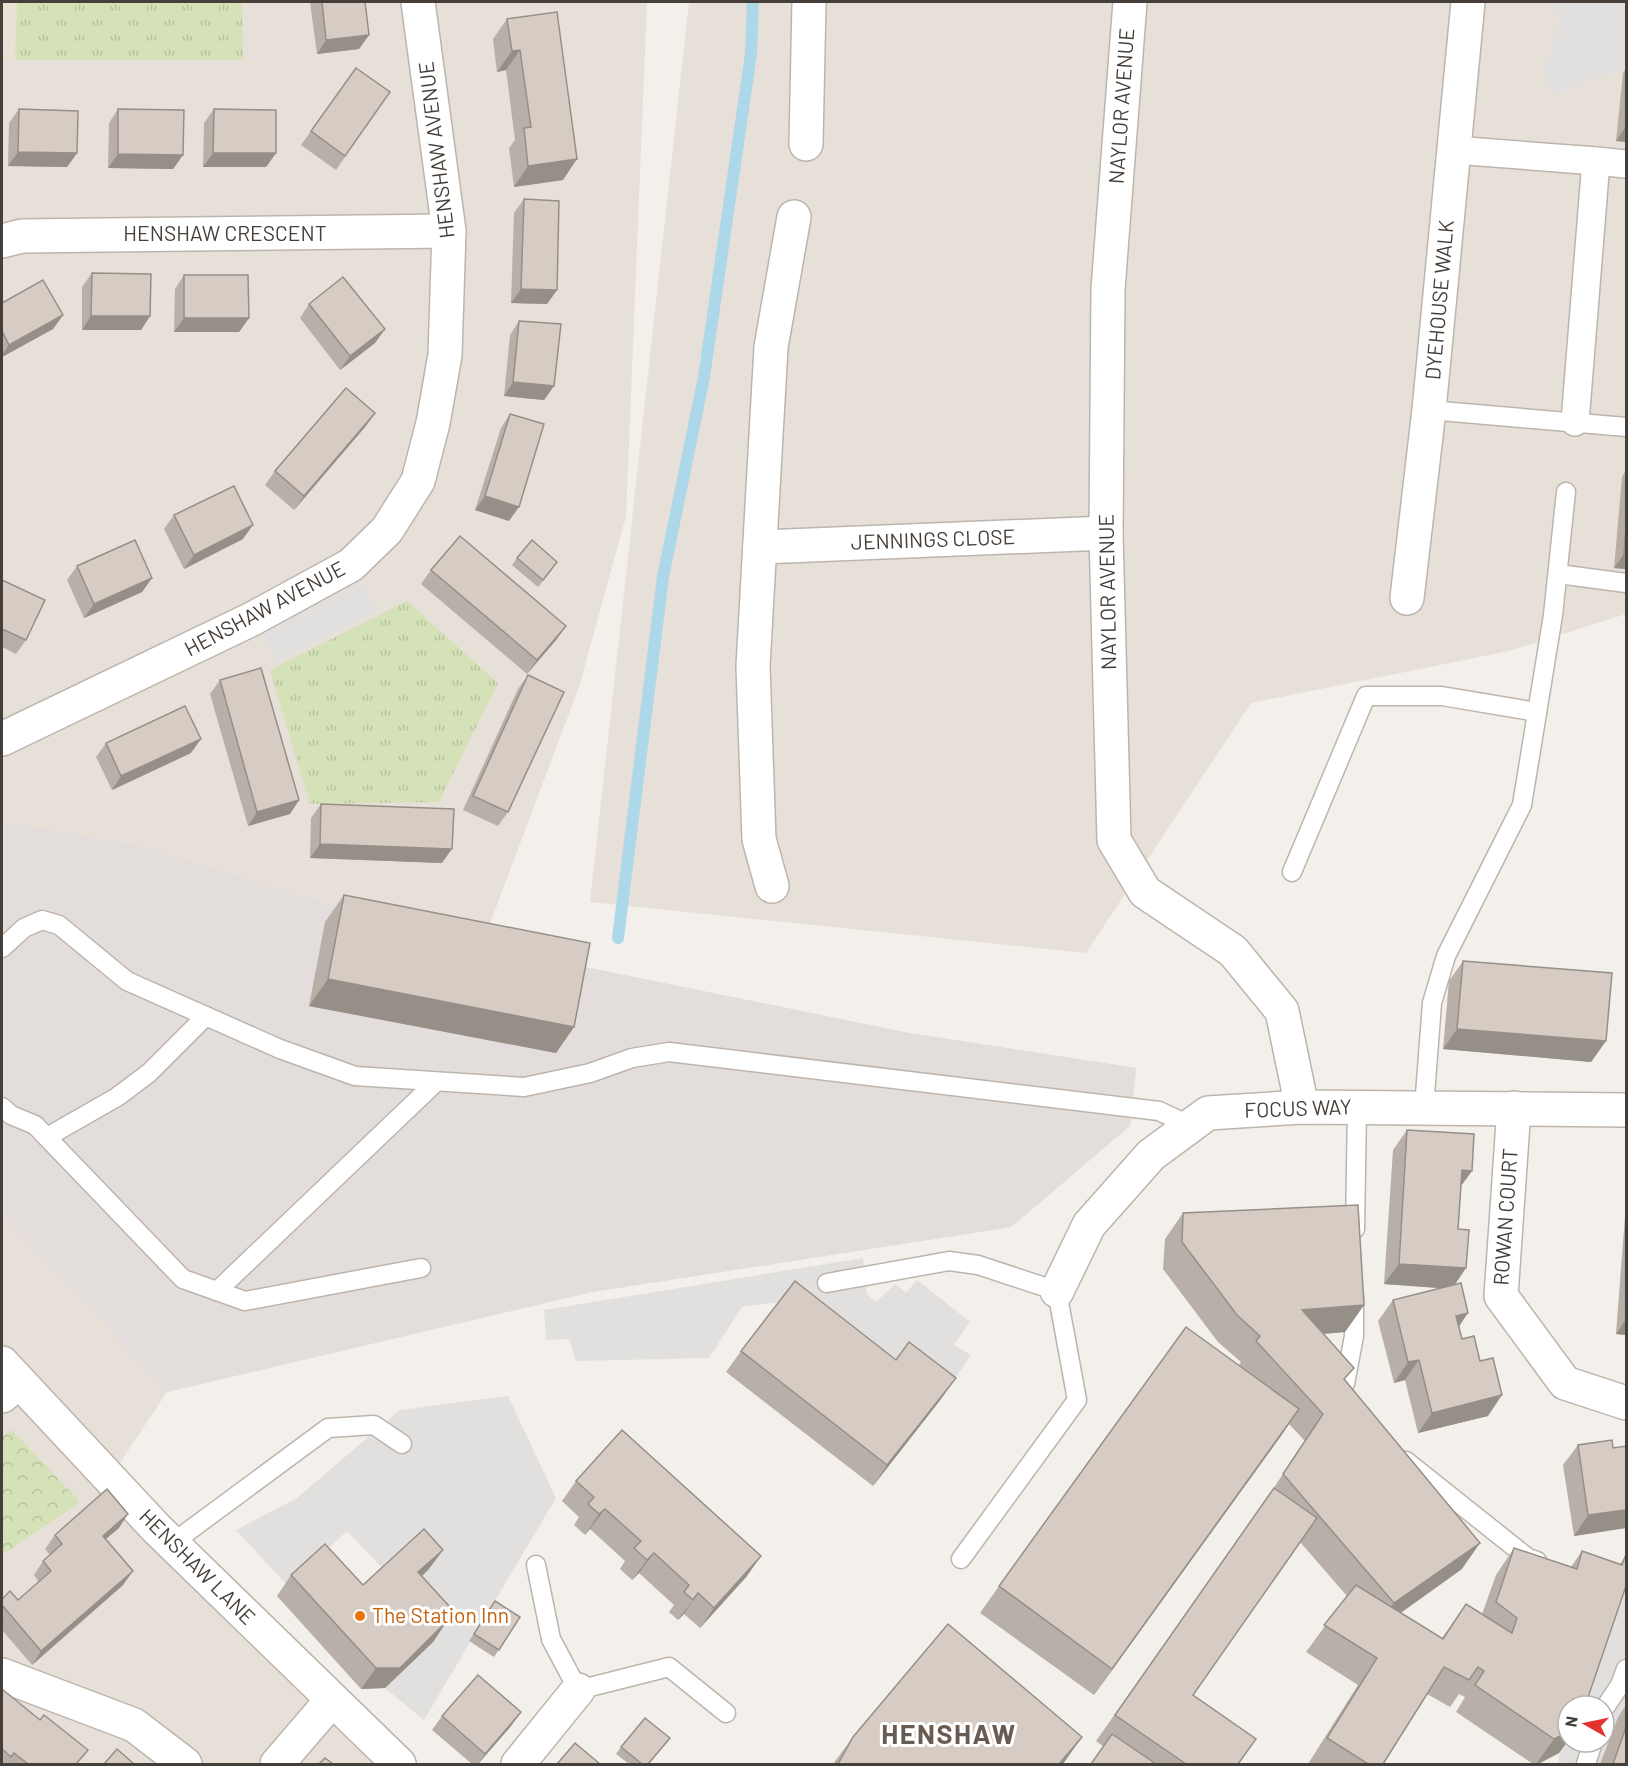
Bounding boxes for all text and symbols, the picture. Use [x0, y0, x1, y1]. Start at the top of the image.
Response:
street label: NAYLOR AVENUE [1103, 27, 1138, 185]
street label: HENSHAW AVENUE [412, 60, 459, 240]
street label: DYEHOUSE WALK [1419, 219, 1458, 381]
street label: HENSHAW CRESCENT [123, 220, 327, 245]
street label: NAYLOR AVENUE [1093, 514, 1120, 670]
street label: JENNINGS CLOSE [850, 523, 1016, 554]
street label: HENSHAW AVENUE [180, 555, 349, 661]
street label: FOCUS WAY [1244, 1093, 1352, 1122]
street label: ROWAN COURT [1487, 1147, 1522, 1286]
street label: HENSHAW LANE [135, 1503, 261, 1629]
place label: The Station Inn [372, 1602, 509, 1627]
marker: The Station Inn [353, 1609, 367, 1623]
north arrow [1556, 1694, 1616, 1754]
text: N [1560, 1715, 1581, 1728]
district label: HENSHAW [881, 1717, 1017, 1749]

